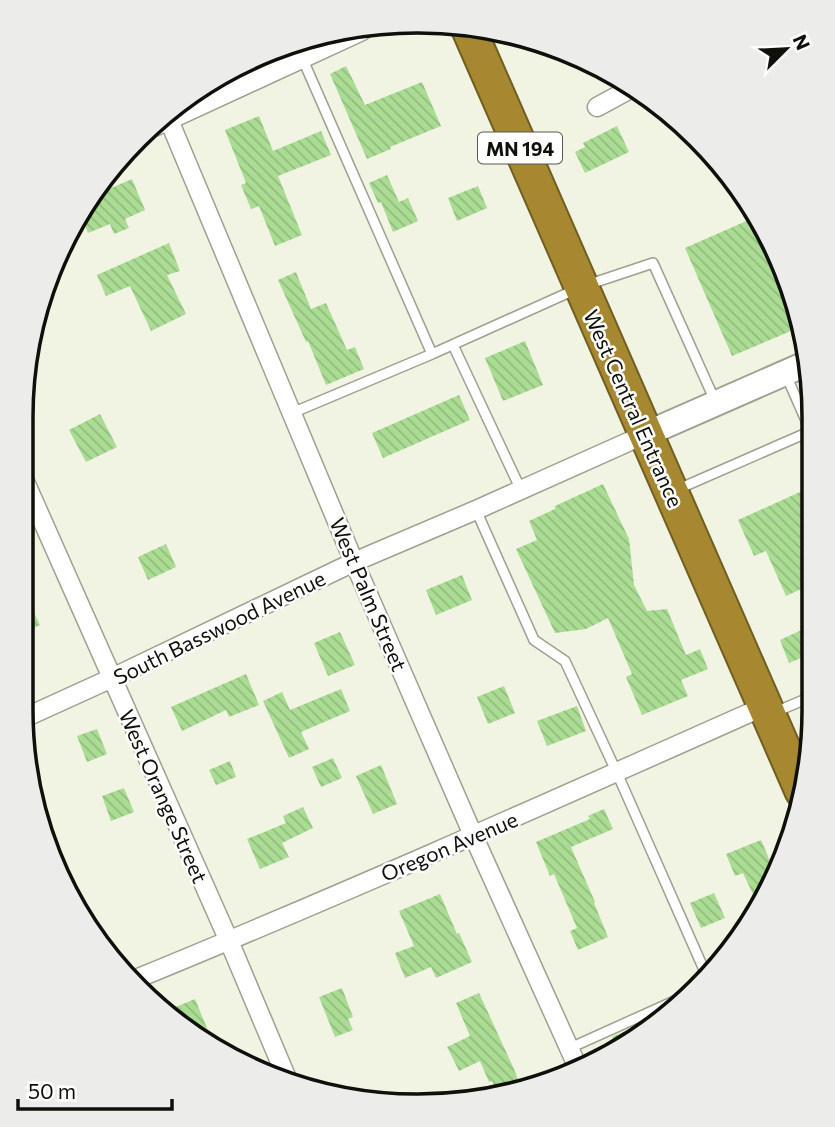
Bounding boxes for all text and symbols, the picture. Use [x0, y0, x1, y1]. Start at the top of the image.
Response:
north arrow [751, 14, 821, 84]
text: N [789, 31, 815, 53]
road number: MN 194 [478, 132, 562, 164]
street label: West Central Entrance [579, 305, 689, 511]
street label: West Palm Street [325, 513, 413, 675]
street label: South Basswood Avenue [109, 565, 329, 689]
street label: West Orange Street [115, 705, 213, 887]
street label: Oregon Avenue [377, 806, 521, 886]
scale bar [18, 1068, 172, 1112]
text: 50 m [28, 1078, 76, 1103]

